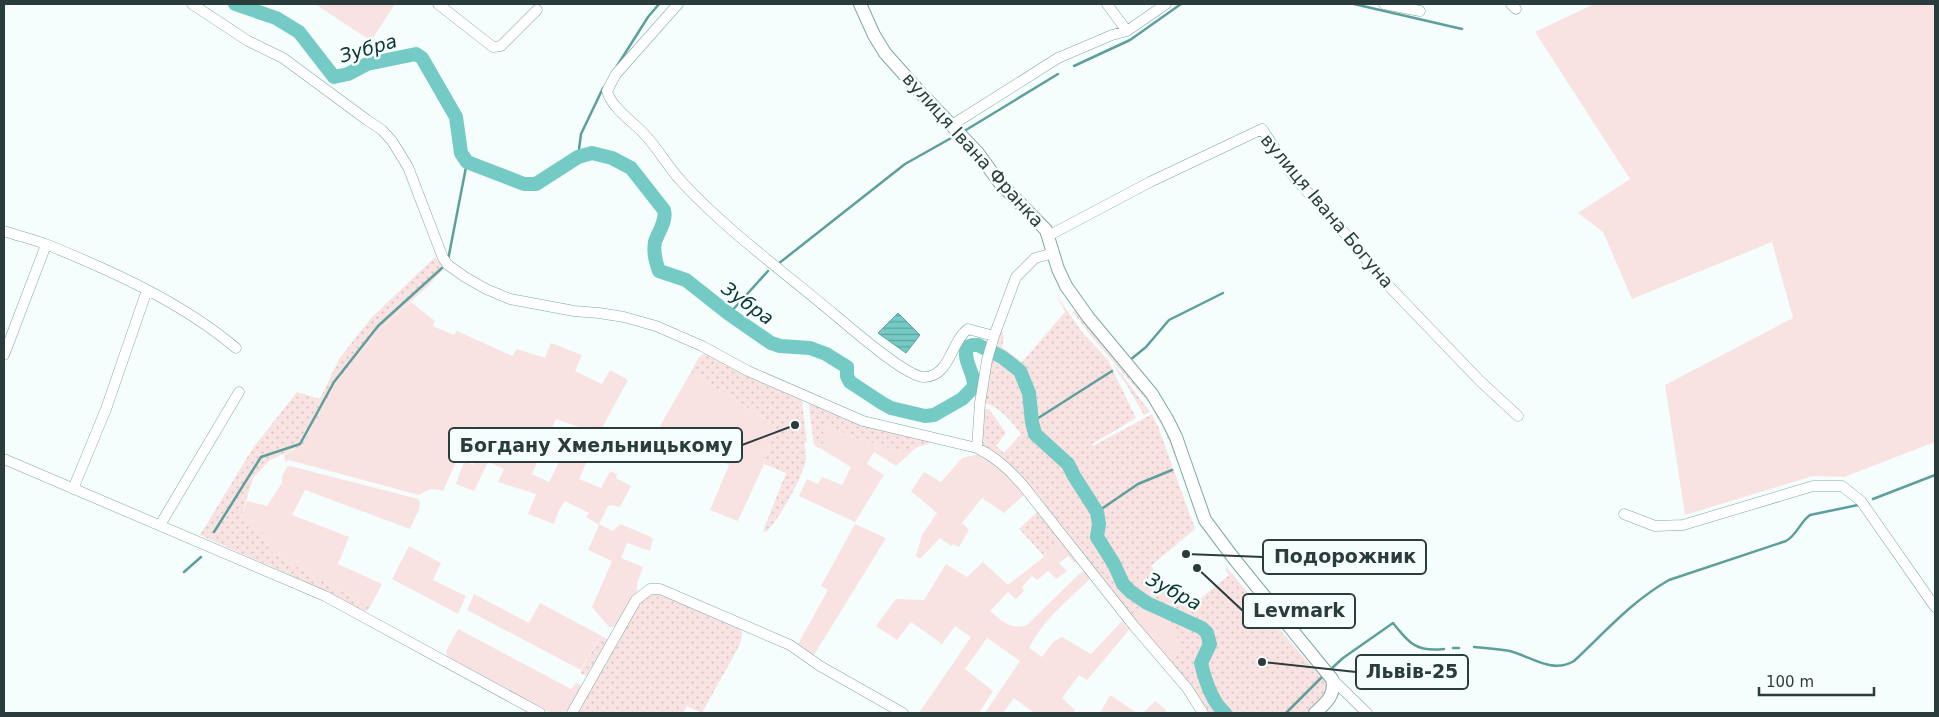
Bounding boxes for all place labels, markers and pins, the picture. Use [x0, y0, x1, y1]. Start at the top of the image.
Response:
callout: Богдану Хмельницькому [449, 428, 742, 462]
callout: Подорожник [1263, 540, 1426, 574]
callout: Levmark [1243, 594, 1355, 628]
callout: Львів-25 [1356, 655, 1468, 689]

